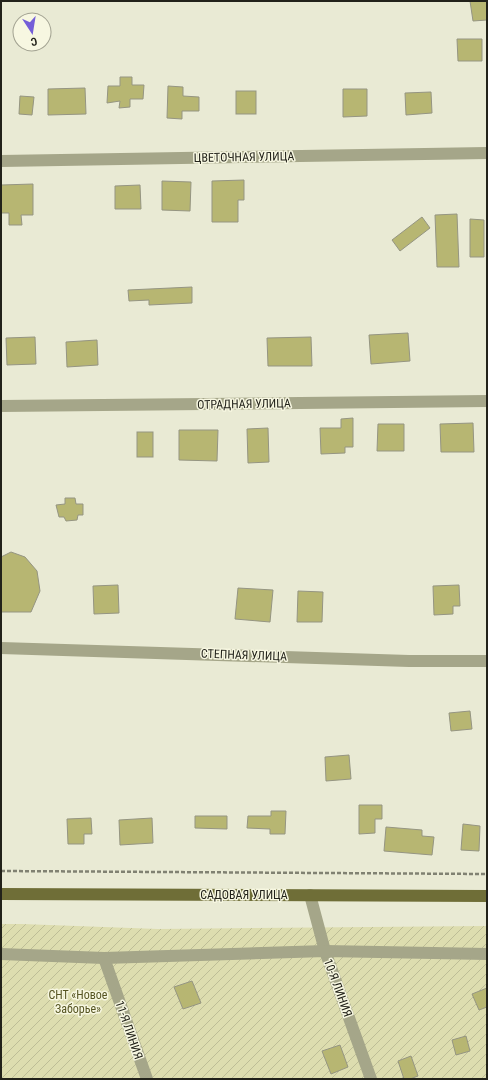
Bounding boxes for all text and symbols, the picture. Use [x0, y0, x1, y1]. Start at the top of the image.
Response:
north arrow [12, 12, 52, 52]
text: С [30, 34, 38, 48]
street label: ЦВЕТОЧНАЯ УЛИЦА [194, 149, 294, 165]
street label: ОТРАДНАЯ УЛИЦА [197, 396, 291, 412]
street label: СТЕПНАЯ УЛИЦА [201, 647, 287, 663]
street label: САДОВАЯ УЛИЦА [200, 888, 288, 902]
street label: 10-Я ЛИНИЯ [321, 957, 355, 1019]
park label: СНТ «Новое Заборье» [48, 988, 108, 1016]
street label: 11-Я ЛИНИЯ [112, 999, 146, 1061]

